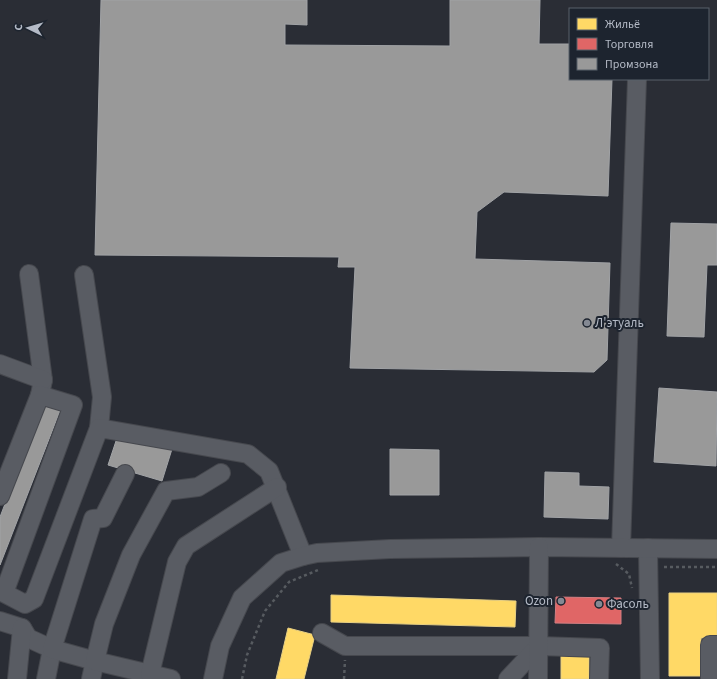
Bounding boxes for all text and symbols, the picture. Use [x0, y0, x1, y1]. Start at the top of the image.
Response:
north arrow [8, 8, 48, 48]
legend [569, 8, 709, 80]
text: Жильё [605, 16, 640, 33]
text: С [11, 23, 26, 31]
text: Торговля [605, 36, 653, 53]
text: Промзона [605, 56, 658, 73]
place label: Л'этуаль [595, 314, 644, 332]
marker: Л'этуаль [582, 318, 592, 328]
place label: Ozon [525, 592, 553, 610]
place label: Фасоль [607, 595, 649, 613]
marker: Ozon [556, 596, 566, 606]
marker: Фасоль [594, 599, 604, 609]

